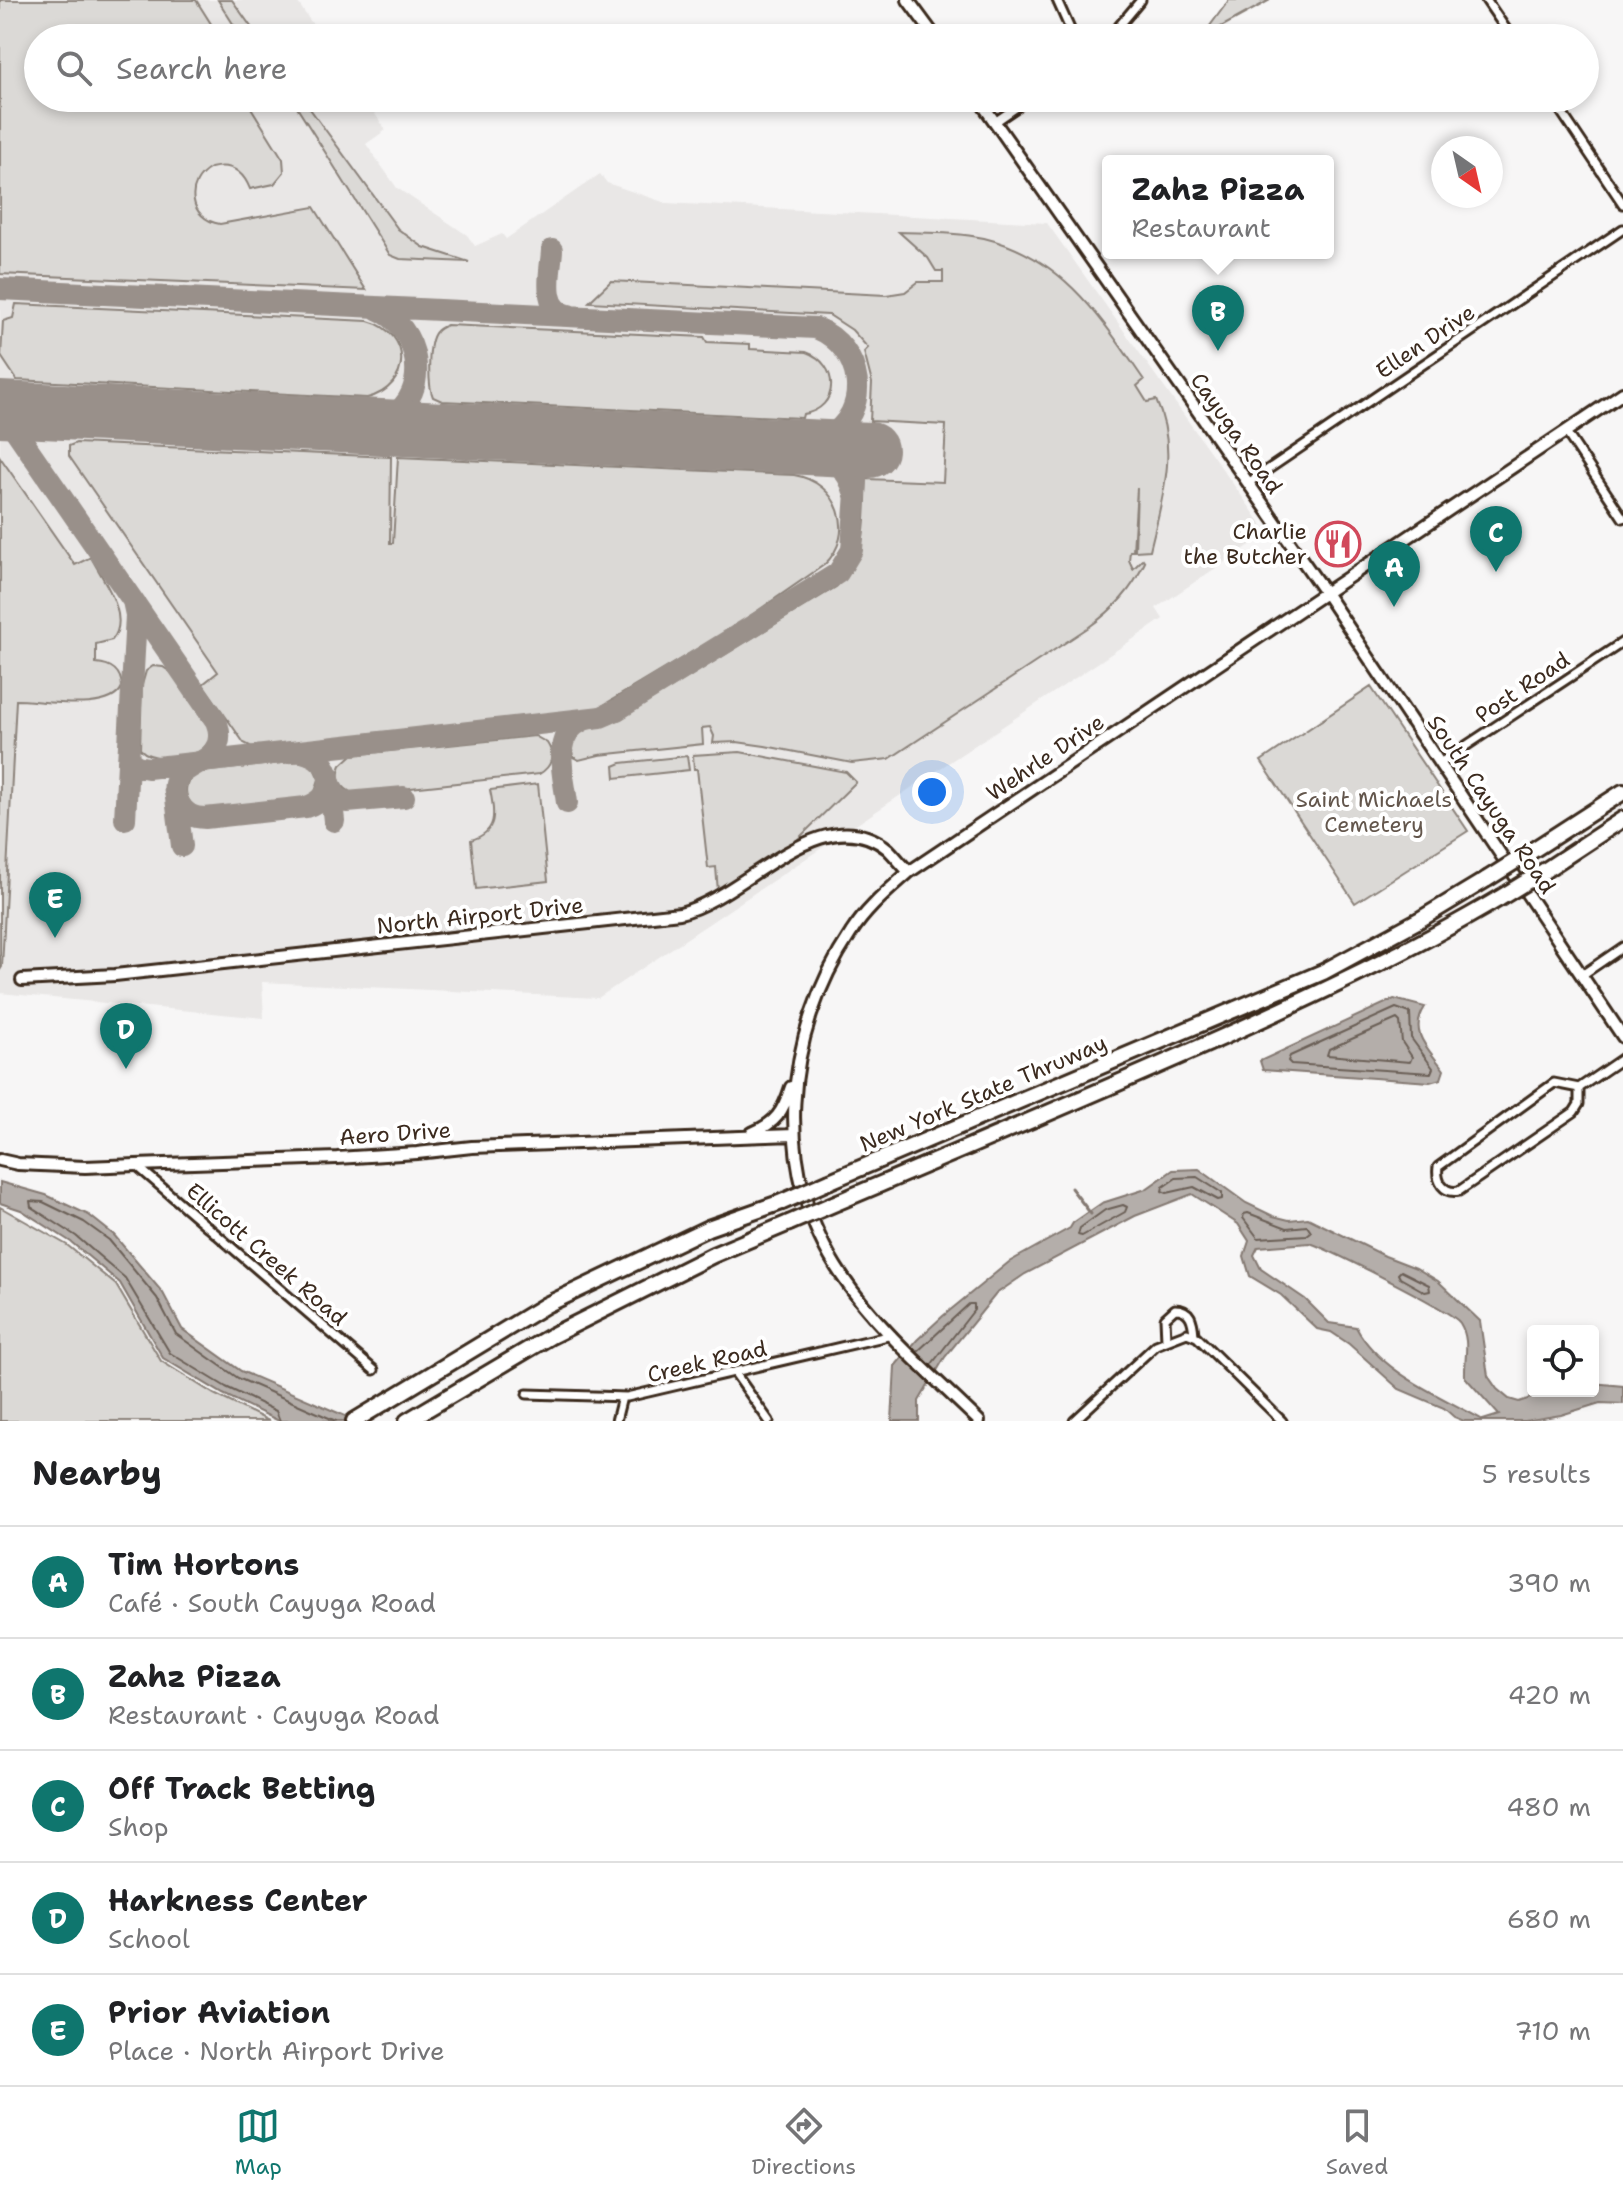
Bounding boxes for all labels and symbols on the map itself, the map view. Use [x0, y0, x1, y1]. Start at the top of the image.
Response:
north arrow [1431, 136, 1503, 208]
pin: B [1192, 285, 1244, 351]
street label: Ellen Drive [1370, 298, 1480, 385]
street label: Cayuga Road [1184, 367, 1289, 500]
pin: C [1470, 506, 1522, 572]
place label: Charlie the Butcher [1183, 517, 1307, 571]
restaurant icon: Charlie the Butcher [1314, 520, 1362, 568]
pin: A [1368, 541, 1420, 607]
street label: Post Road [1469, 645, 1575, 730]
street label: Wehrle Drive [981, 707, 1110, 807]
street label: South Cayuga Road [1421, 709, 1562, 899]
your location [912, 772, 952, 812]
park label: Saint Michaels Cemetery [1296, 785, 1452, 839]
pin: E [29, 872, 81, 938]
street label: North Airport Drive [375, 890, 585, 941]
pin: D [100, 1003, 152, 1069]
street label: New York State Thruway [855, 1028, 1111, 1159]
street label: Aero Drive [338, 1115, 452, 1152]
street label: Ellicott Creek Road [180, 1176, 353, 1332]
street label: Creek Road [645, 1334, 770, 1389]

